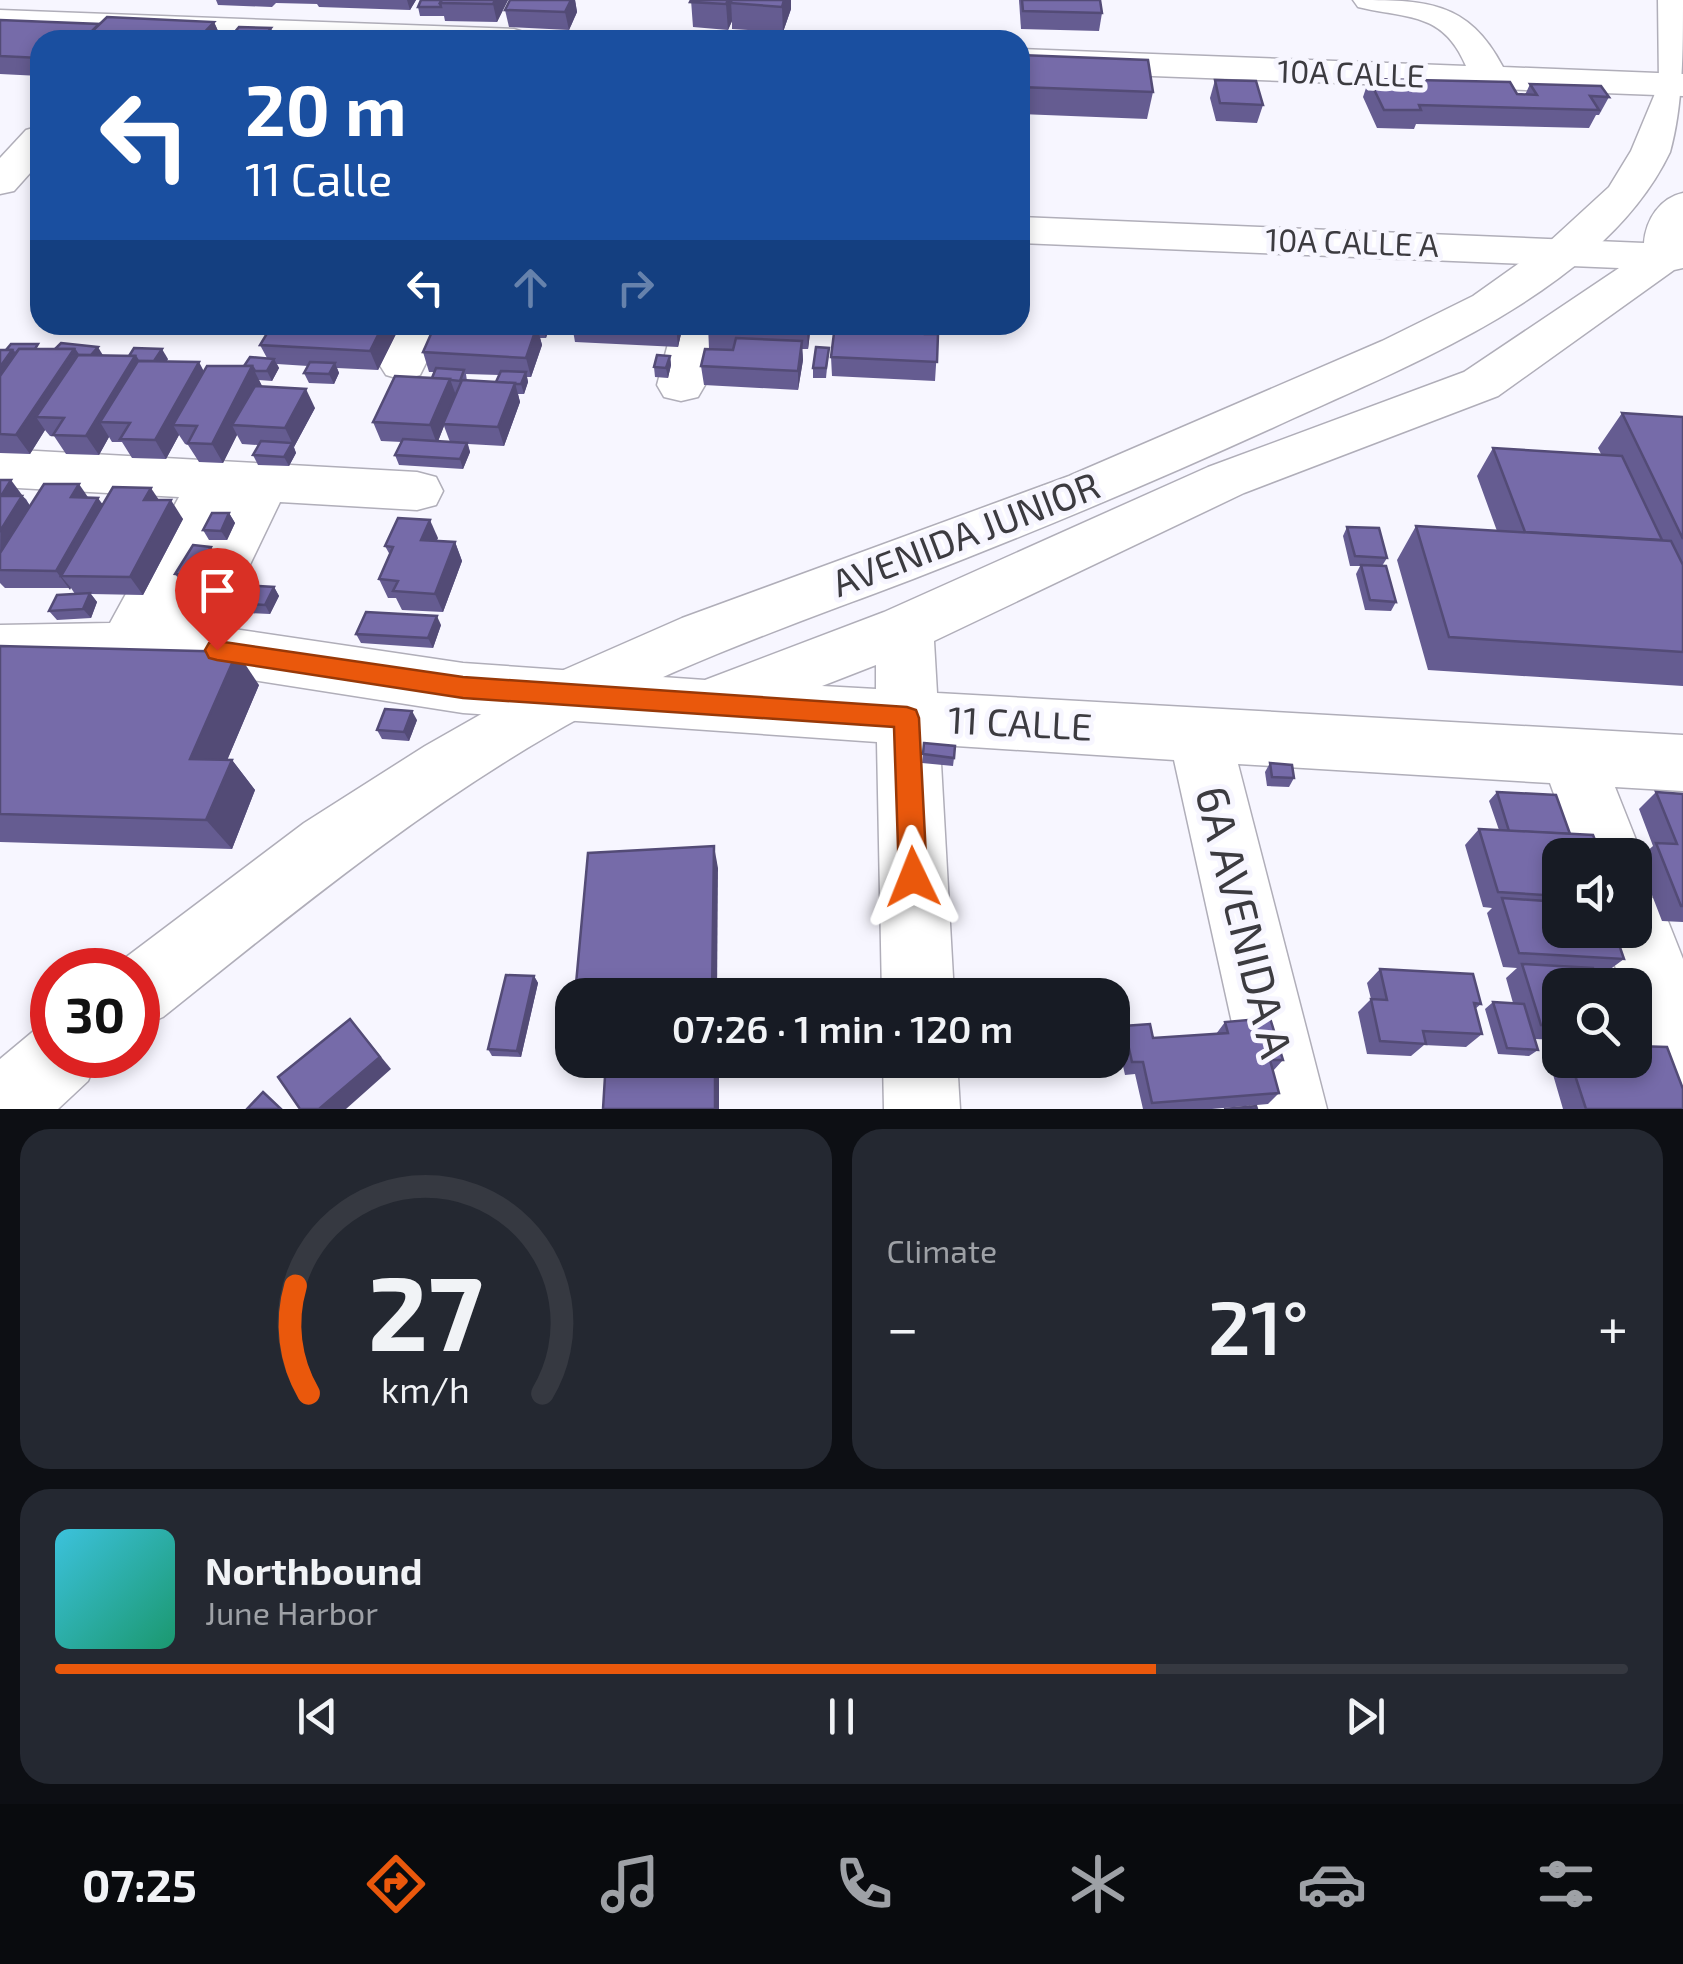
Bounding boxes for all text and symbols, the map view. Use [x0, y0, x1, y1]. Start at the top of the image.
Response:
street label: 10A CALLE [1277, 50, 1425, 94]
text: 20 m [245, 66, 407, 150]
icon: left [80, 70, 210, 200]
text: 11 Calle [245, 151, 392, 205]
street label: 10A CALLE A [1265, 219, 1440, 263]
icon: left [398, 260, 453, 315]
icon: ahead [503, 260, 558, 315]
icon: right [608, 260, 663, 315]
street label: AVENIDA JUNIOR [825, 461, 1106, 605]
pin [175, 548, 260, 651]
icon: arrive [190, 563, 245, 618]
street label: 11 CALLE [947, 695, 1093, 749]
street label: 6A AVENIDA A [1186, 780, 1306, 1063]
position arrow [861, 825, 965, 929]
map controls [1542, 838, 1652, 1078]
button: sound [1542, 838, 1652, 948]
speed limit sign: 30 [30, 948, 160, 1078]
button: search [1542, 968, 1652, 1078]
text: 07:26 · 1 min · 120 m [672, 1005, 1013, 1051]
text: Climate [887, 1231, 997, 1269]
text: 27 [368, 1247, 483, 1372]
text: 21° [1208, 1280, 1309, 1370]
text: − [887, 1293, 919, 1359]
text: + [1598, 1293, 1628, 1359]
text: km/h [381, 1367, 470, 1410]
text: Northbound [205, 1547, 423, 1593]
text: June Harbor [205, 1593, 378, 1631]
icon: previous [290, 1689, 345, 1744]
icon: pause [814, 1689, 869, 1744]
icon: next [1338, 1689, 1393, 1744]
icon: directions [361, 1849, 431, 1919]
icon: music [595, 1849, 665, 1919]
icon: phone [829, 1849, 899, 1919]
icon: climate [1063, 1849, 1133, 1919]
icon: car [1297, 1849, 1367, 1919]
icon: filters [1531, 1849, 1601, 1919]
text: 07:25 [82, 1857, 197, 1911]

